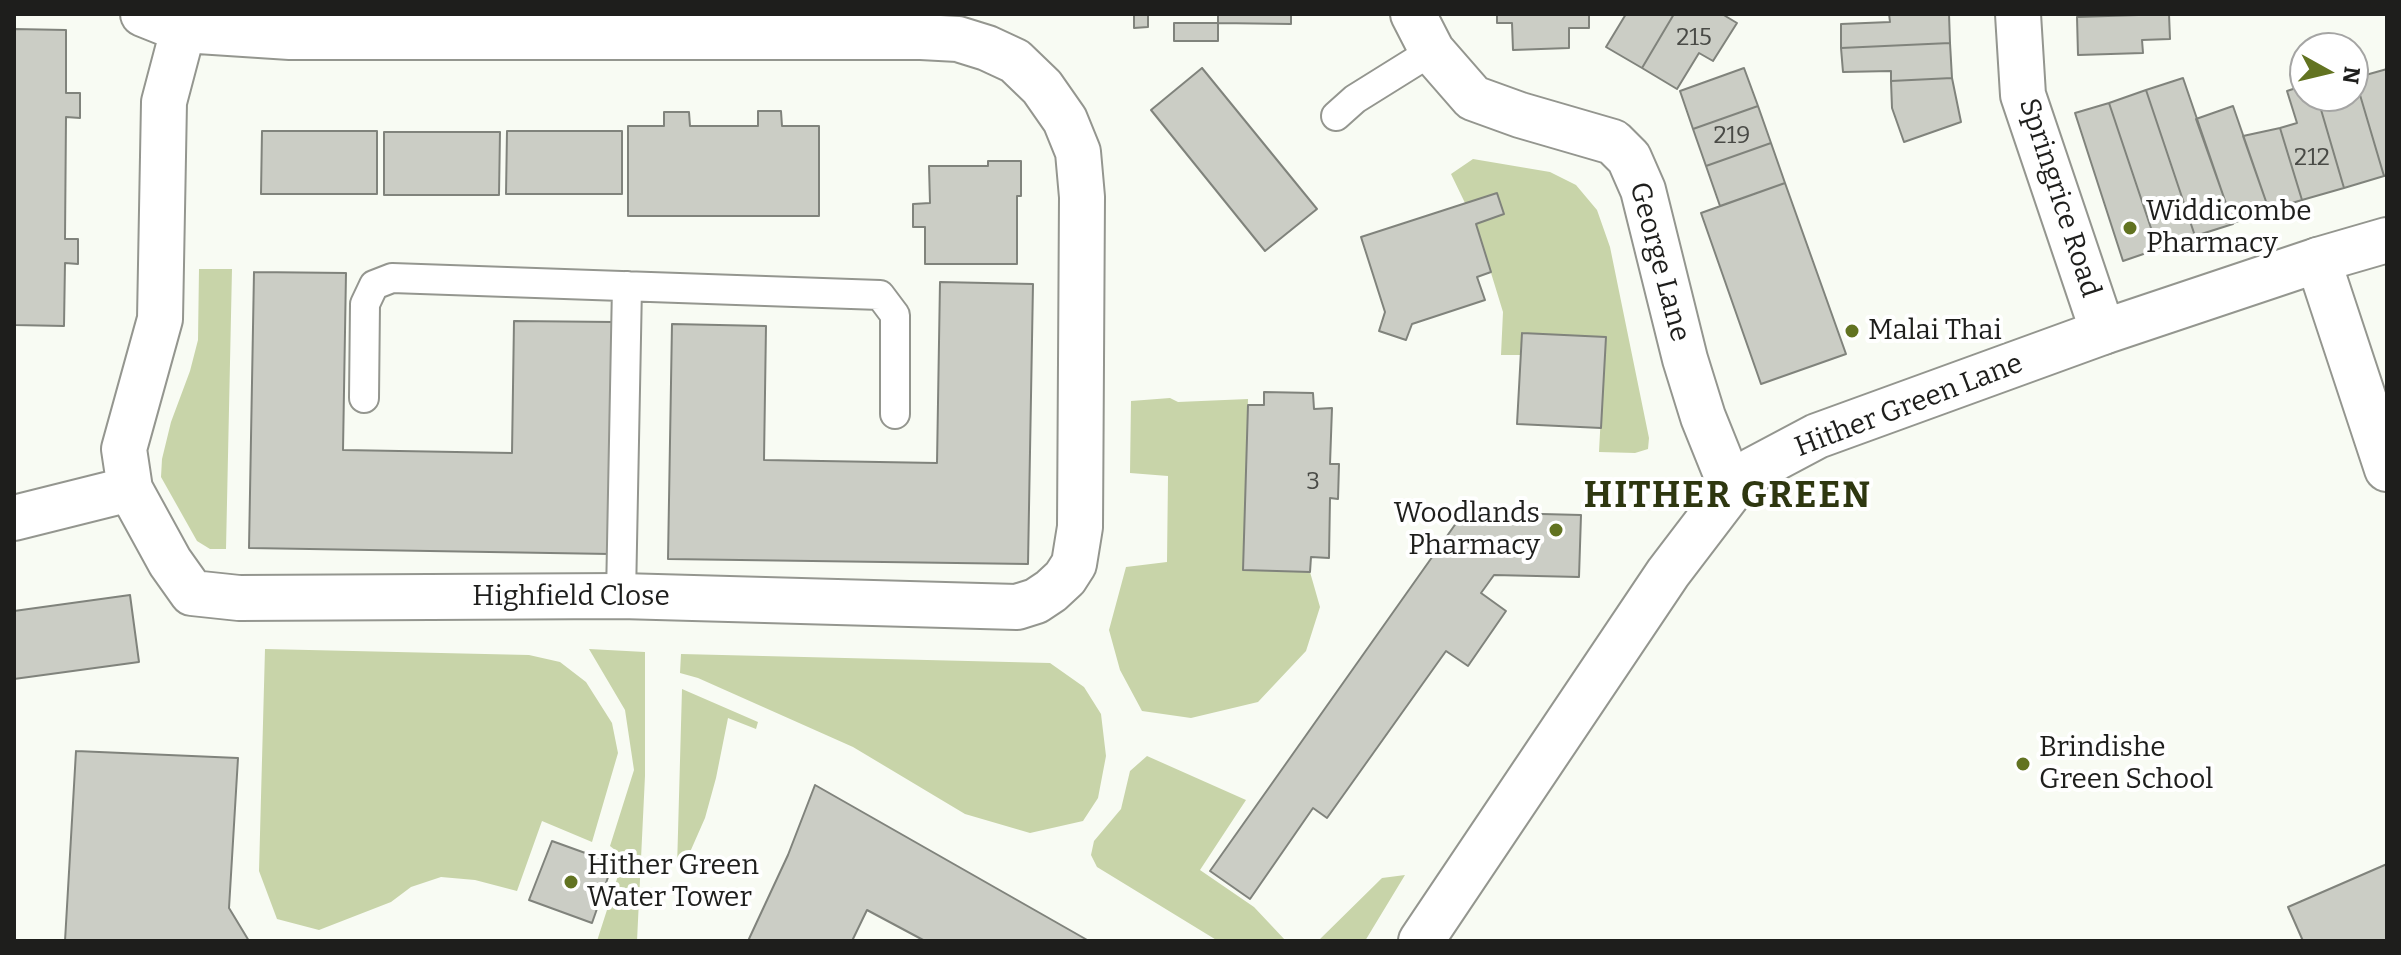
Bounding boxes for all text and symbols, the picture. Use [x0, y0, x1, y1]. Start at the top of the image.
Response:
house number: 215 [1676, 24, 1712, 52]
north arrow [2289, 32, 2369, 112]
text: N [2337, 65, 2366, 85]
street label: Springrice Road [2011, 94, 2107, 302]
house number: 219 [1714, 122, 1750, 150]
house number: 212 [2294, 144, 2330, 172]
street label: George Lane [1622, 179, 1696, 345]
place label: Widdicombe Pharmacy [2146, 195, 2311, 261]
marker: Widdicombe Pharmacy [2121, 219, 2139, 237]
place label: Malai Thai [1868, 314, 2002, 348]
marker: Malai Thai [1843, 322, 1861, 340]
street label: Hither Green Lane [1790, 347, 2028, 465]
house number: 3 [1306, 468, 1320, 496]
district label: HITHER GREEN [1584, 475, 1872, 519]
place label: Woodlands Pharmacy [1394, 497, 1540, 563]
marker: Woodlands Pharmacy [1547, 521, 1565, 539]
street label: Highfield Close [472, 580, 670, 614]
place label: Brindishe Green School [2039, 731, 2213, 797]
marker: Brindishe Green School [2014, 755, 2032, 773]
place label: Hither Green Water Tower [587, 849, 759, 915]
marker: Hither Green Water Tower [562, 873, 580, 891]

